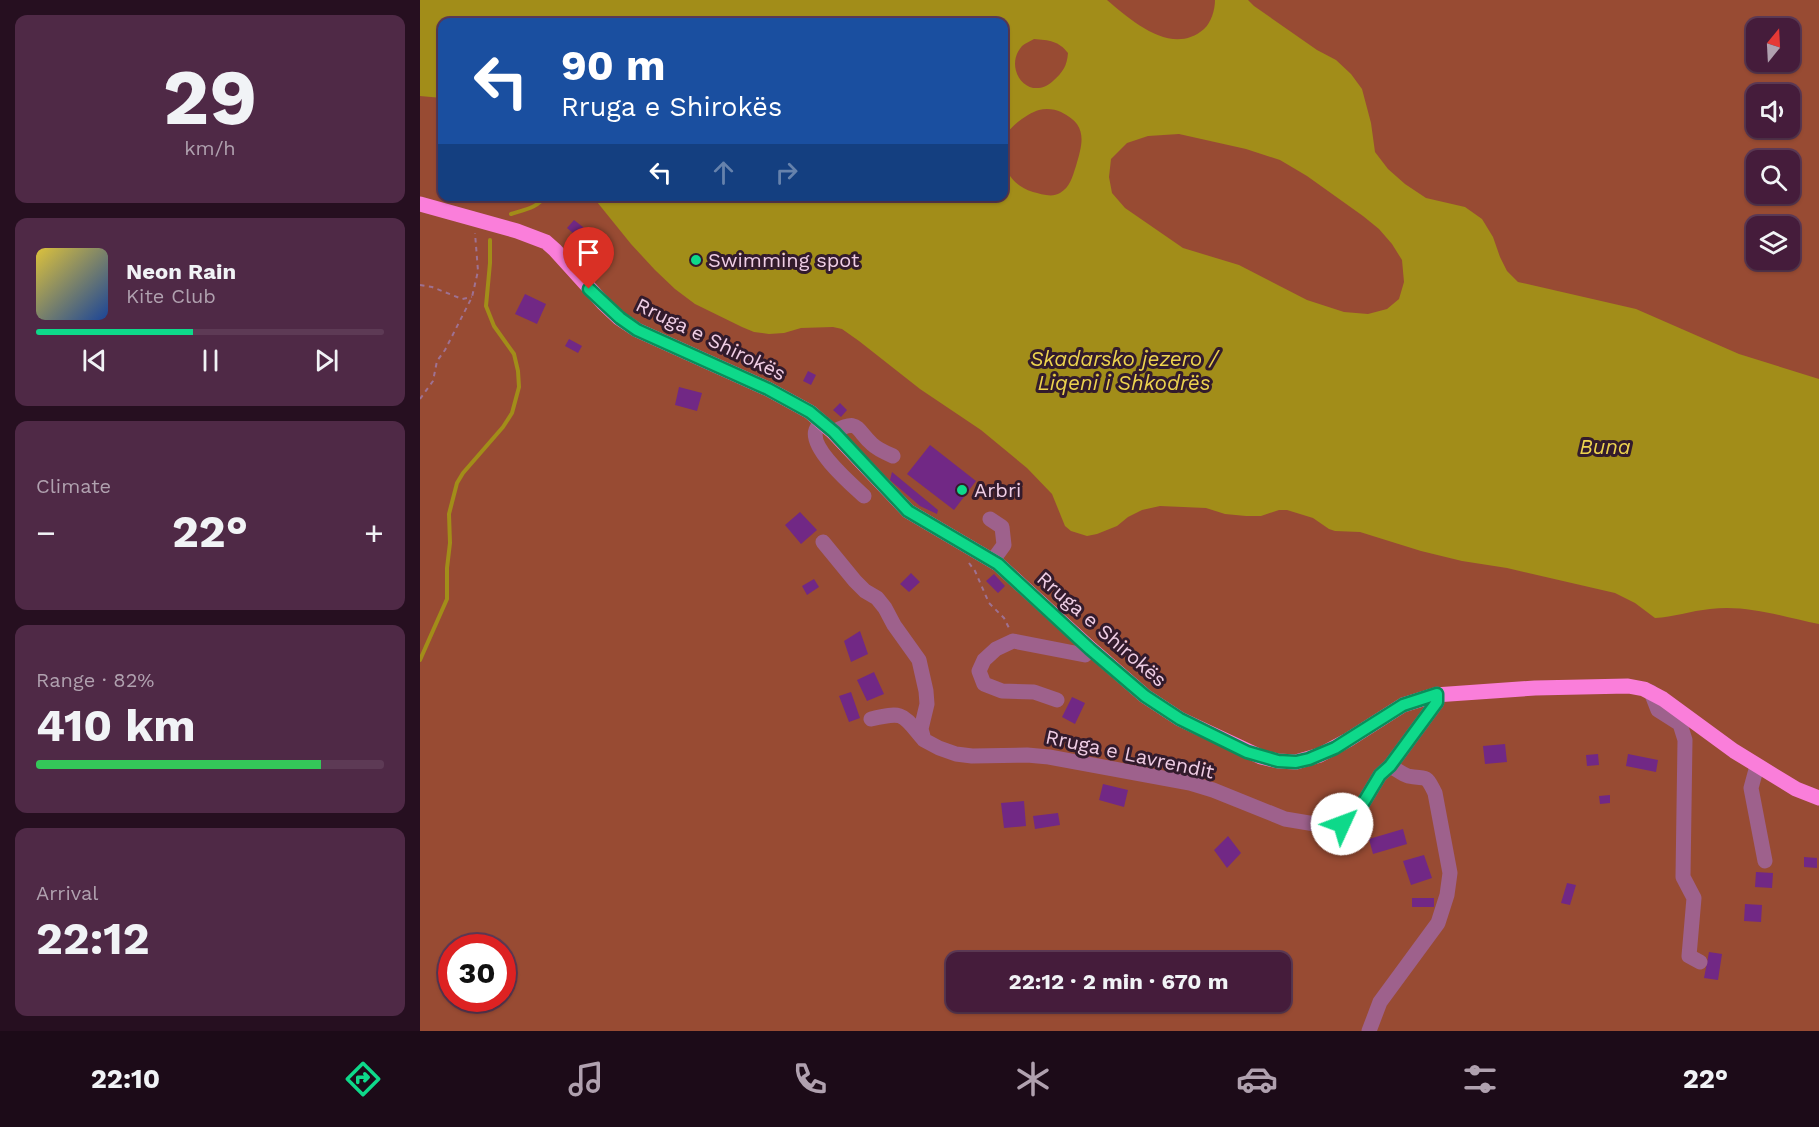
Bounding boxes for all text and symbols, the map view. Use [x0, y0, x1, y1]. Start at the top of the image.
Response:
north arrow [1746, 18, 1800, 72]
map controls [1746, 18, 1800, 270]
text: 90 m [561, 41, 665, 90]
icon: left [462, 42, 540, 120]
text: 29 [163, 51, 257, 143]
button: sound [1746, 84, 1800, 138]
text: Rruga e Shirokës [561, 91, 782, 123]
text: km/h [184, 136, 236, 160]
button: search [1746, 150, 1800, 204]
icon: left [644, 156, 677, 189]
icon: ahead [707, 156, 740, 189]
icon: right [770, 156, 803, 189]
button: layers [1746, 216, 1800, 270]
pin [563, 227, 614, 289]
icon: arrive [572, 236, 605, 269]
place label: Swimming spot [708, 248, 860, 272]
marker: Swimming spot [689, 253, 703, 267]
text: Neon Rain [126, 259, 236, 284]
text: Kite Club [126, 284, 216, 308]
street label: Rruga e Shirokës [632, 292, 790, 386]
icon: previous [78, 344, 111, 377]
icon: pause [194, 344, 227, 377]
icon: next [310, 344, 343, 377]
water label: Skadarsko jezero / Liqeni i Shkodrës [1030, 346, 1220, 395]
water label: Buna [1579, 434, 1631, 459]
text: Climate [36, 474, 111, 498]
place label: Arbri [974, 478, 1021, 502]
marker: Arbri [955, 483, 969, 497]
text: 22° [172, 505, 248, 558]
text: − [36, 513, 56, 552]
text: + [364, 513, 384, 552]
street label: Rruga e Shirokës [1032, 566, 1172, 692]
text: Range · 82% [36, 668, 154, 692]
text: 410 km [36, 699, 196, 752]
street label: Rruga e Lavrendit [1044, 724, 1217, 784]
position arrow [1310, 792, 1374, 856]
text: Arrival [36, 881, 98, 905]
text: 22:12 [36, 912, 149, 965]
speed limit sign: 30 [438, 934, 516, 1012]
text: 22:12 · 2 min · 670 m [1009, 969, 1228, 994]
icon: directions [342, 1058, 384, 1100]
icon: music [565, 1058, 607, 1100]
icon: phone [789, 1058, 831, 1100]
icon: climate [1012, 1058, 1054, 1100]
icon: car [1236, 1058, 1278, 1100]
icon: filters [1459, 1058, 1501, 1100]
text: 22:10 [91, 1063, 160, 1095]
text: 22° [1683, 1063, 1728, 1095]

